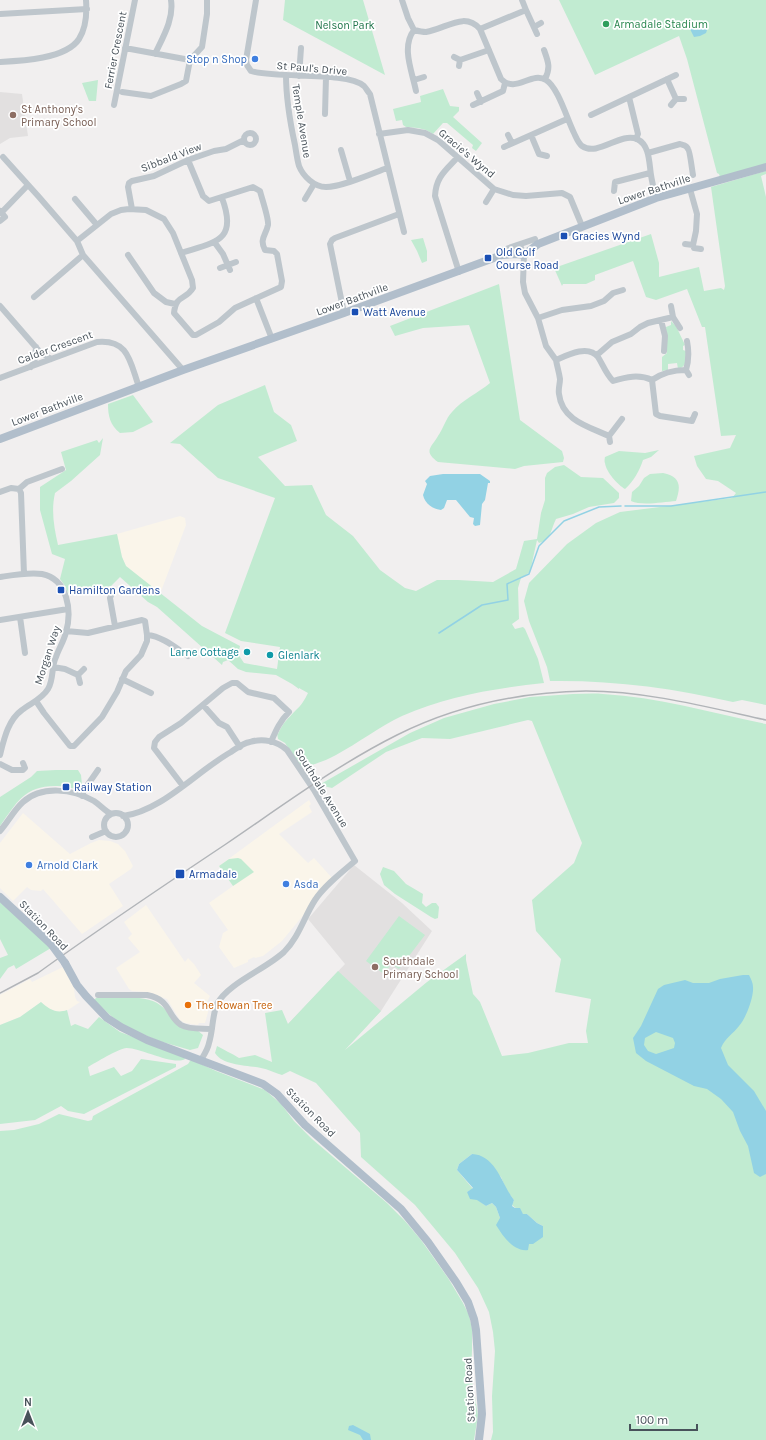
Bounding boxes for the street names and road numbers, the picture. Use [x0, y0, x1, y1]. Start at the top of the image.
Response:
street label: Ferrier Crescent [102, 10, 129, 90]
street label: St Paul's Drive [276, 59, 348, 78]
street label: Temple Avenue [289, 83, 314, 159]
street label: Gracie's Wynd [436, 126, 498, 181]
street label: Sibbald View [139, 140, 204, 175]
street label: Lower Bathville [616, 171, 692, 207]
street label: Lower Bathville [314, 280, 390, 319]
street label: Calder Crescent [16, 328, 94, 367]
street label: Lower Bathville [10, 390, 85, 429]
street label: Morgan Way [32, 624, 63, 686]
street label: Southdale Avenue [292, 747, 351, 830]
street label: Station Road [16, 898, 71, 953]
street label: Station Road [283, 1085, 338, 1140]
street label: Station Road [461, 1357, 478, 1423]

